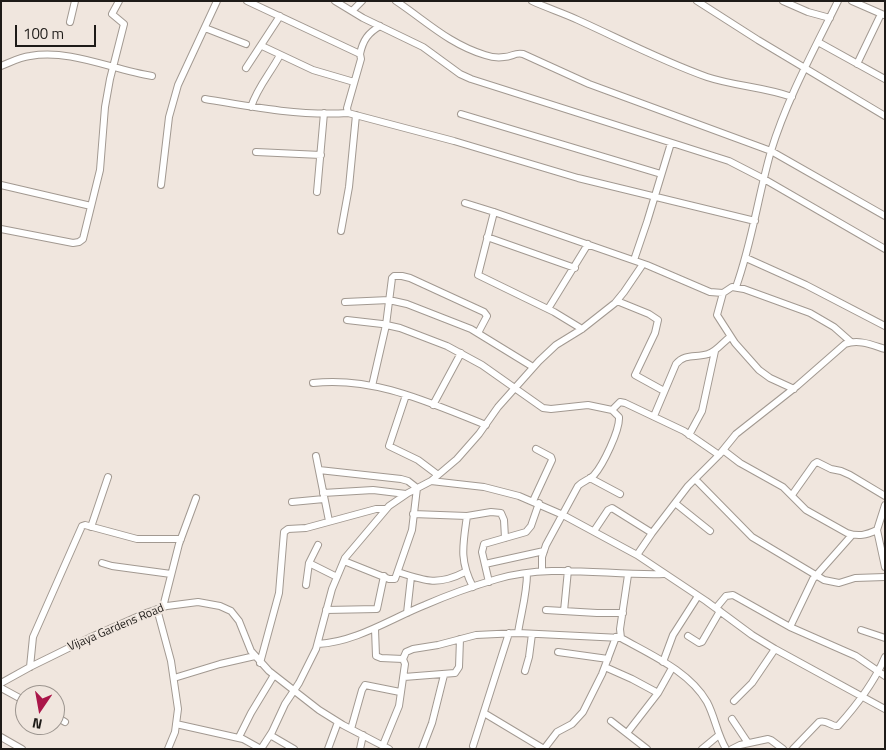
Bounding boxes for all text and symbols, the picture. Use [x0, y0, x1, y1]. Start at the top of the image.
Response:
scale bar [18, 15, 99, 47]
text: 100 m [23, 22, 64, 45]
street label: Vijaya Gardens Road [66, 601, 166, 655]
north arrow [15, 685, 65, 735]
text: N [30, 713, 44, 735]

